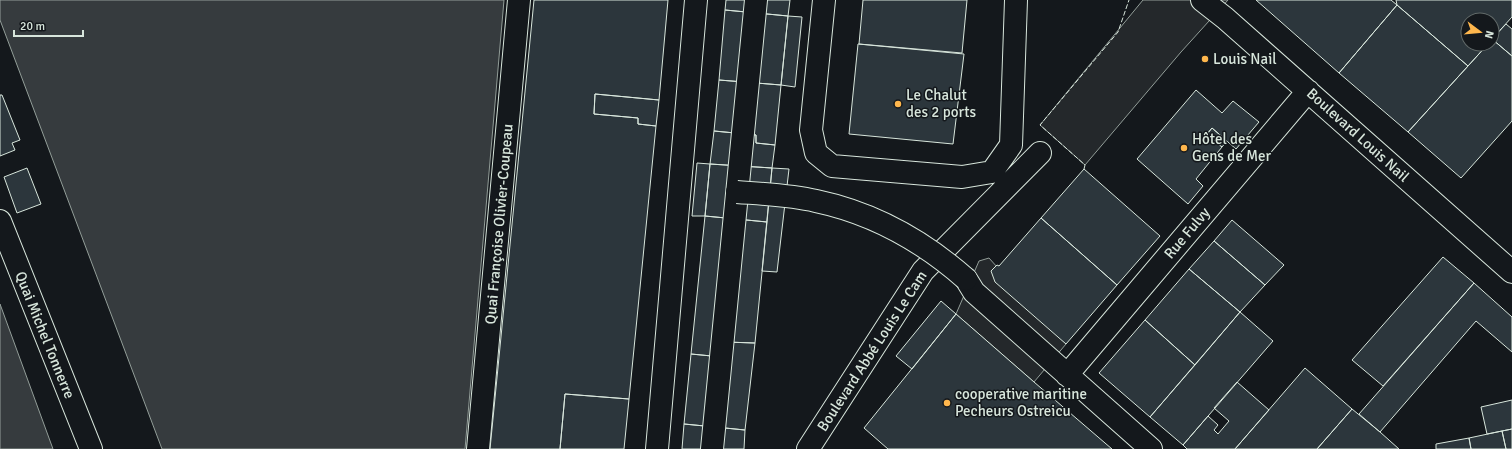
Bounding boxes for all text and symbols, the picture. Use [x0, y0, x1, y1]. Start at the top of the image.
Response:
scale bar [14, 12, 83, 38]
north arrow [1460, 12, 1500, 52]
text: 20 m [20, 19, 45, 34]
text: N [1482, 29, 1496, 40]
place label: Louis Nail [1213, 50, 1277, 68]
marker: Louis Nail [1200, 54, 1210, 64]
street label: Boulevard Louis Nail [1303, 84, 1413, 186]
place label: Le Chalut des 2 ports [906, 86, 977, 121]
marker: Le Chalut des 2 ports [893, 99, 903, 109]
street label: Quai Françoise Olivier-Coupeau [481, 123, 517, 325]
place label: Hôtel des Gens de Mer [1192, 130, 1272, 165]
marker: Hôtel des Gens de Mer [1179, 143, 1189, 153]
street label: Rue Fulvy [1160, 204, 1214, 262]
street label: Boulevard Abbé Louis Le Cam [813, 267, 931, 435]
street label: Quai Michel Tonnerre [11, 269, 79, 401]
place label: cooperative maritine Pecheurs Ostreicu [955, 385, 1087, 420]
marker: cooperative maritine Pecheurs Ostreicu [942, 398, 952, 408]

